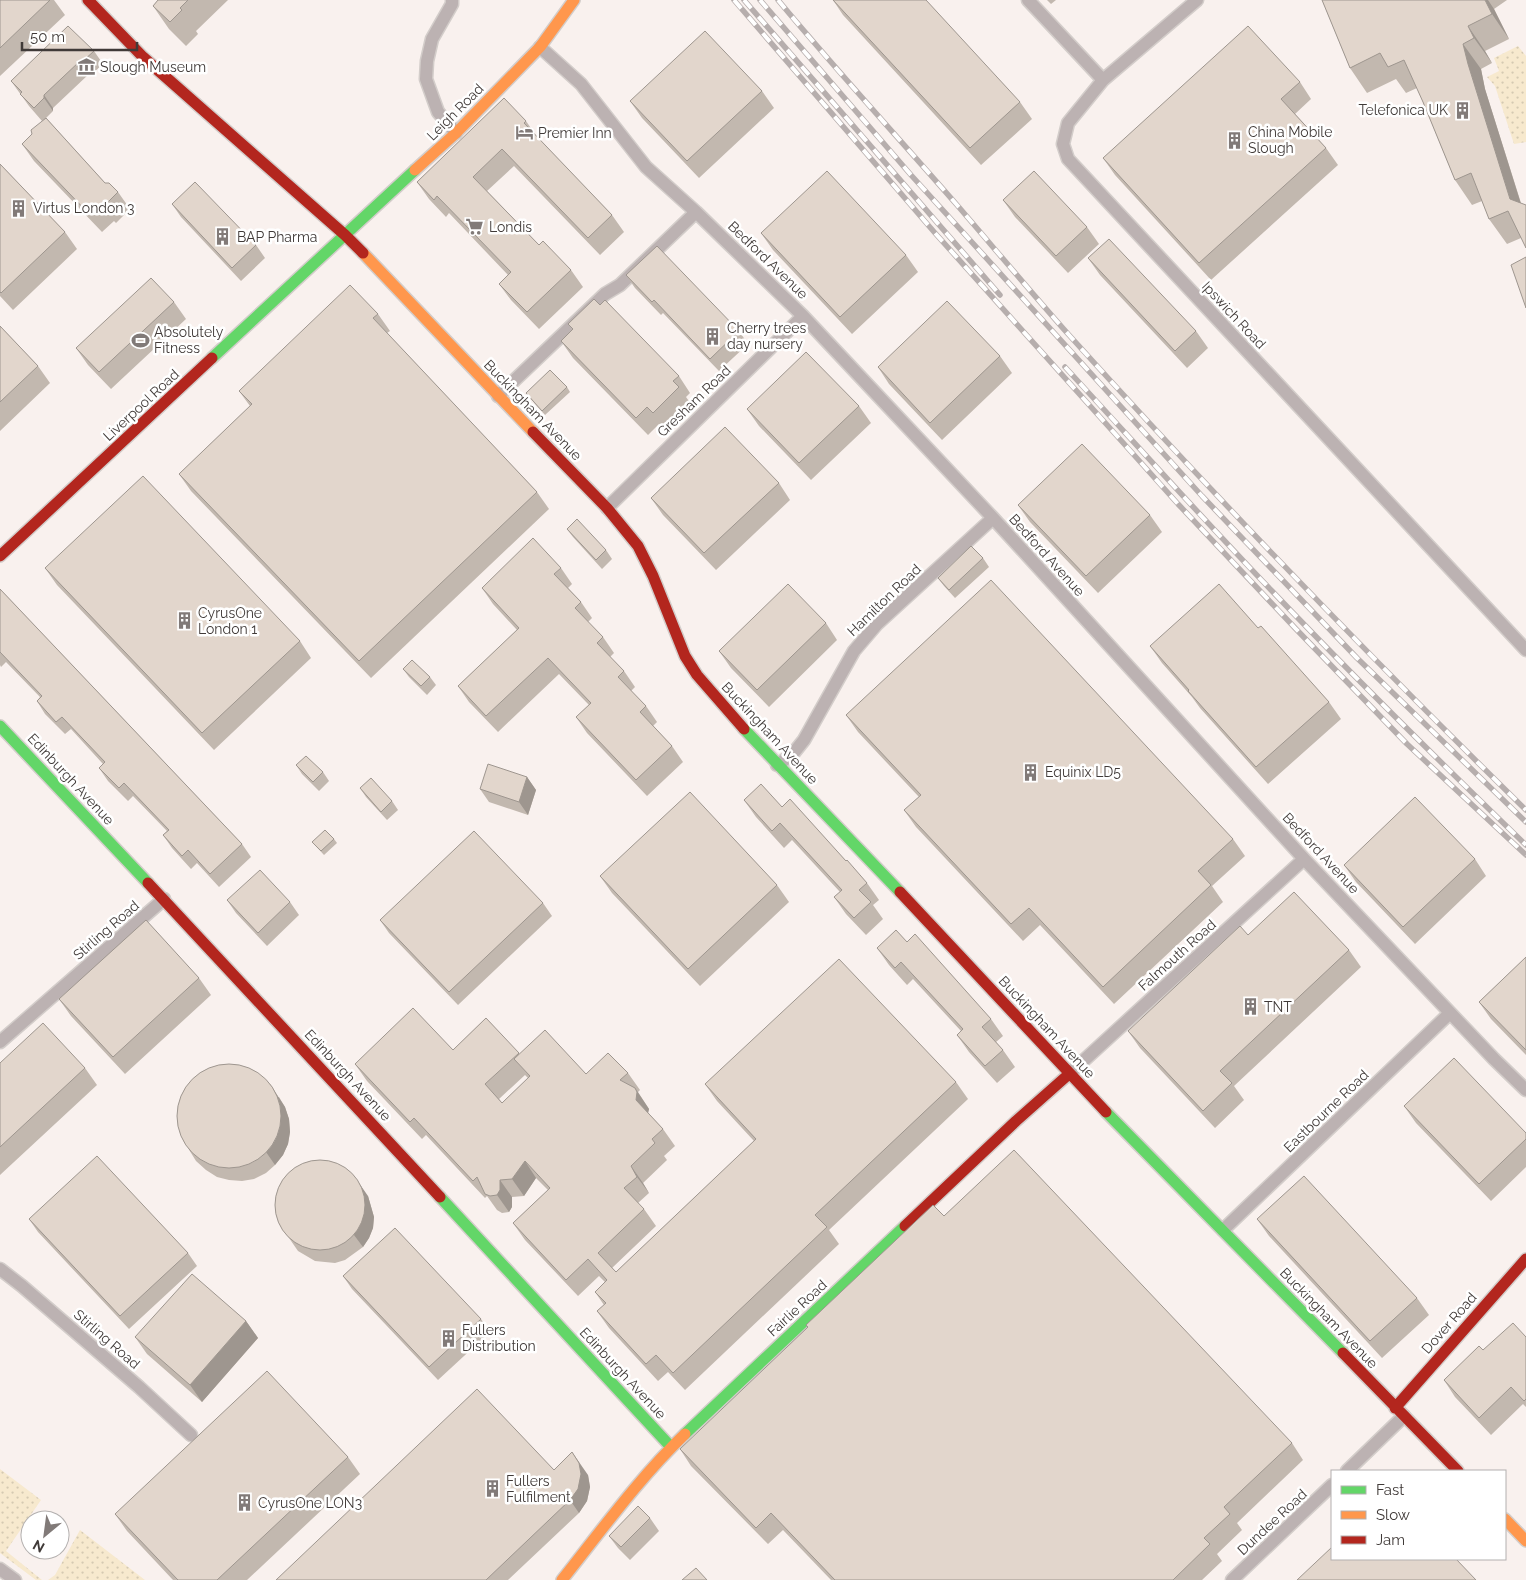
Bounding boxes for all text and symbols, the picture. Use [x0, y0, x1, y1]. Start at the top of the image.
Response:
scale bar [22, 20, 138, 52]
text: 50 m [30, 28, 65, 46]
museum icon: Slough Museum [76, 57, 96, 77]
place label: Slough Museum [100, 59, 206, 75]
street label: Leigh Road [423, 80, 487, 144]
building icon: Telefonica UK [1452, 100, 1472, 120]
place label: Telefonica UK [1358, 102, 1448, 118]
hotel icon: Premier Inn [514, 123, 534, 143]
place label: China Mobile Slough [1248, 124, 1332, 156]
place label: Premier Inn [538, 125, 612, 141]
building icon: China Mobile Slough [1224, 130, 1244, 150]
building icon: Virtus London 3 [9, 198, 29, 218]
place label: Virtus London 3 [33, 200, 135, 216]
supermarket icon: Londis [465, 217, 485, 237]
street label: Bedford Avenue [725, 218, 811, 302]
place label: Londis [489, 219, 532, 235]
building icon: BAP Pharma [213, 227, 233, 247]
place label: BAP Pharma [237, 229, 317, 245]
street label: Ipswich Road [1199, 278, 1269, 352]
place label: Cherry trees day nursery [727, 320, 806, 352]
place label: Absolutely Fitness [154, 324, 224, 356]
building icon: Cherry trees day nursery [703, 326, 723, 346]
sports icon: Absolutely Fitness [130, 330, 150, 350]
street label: Buckingham Avenue [481, 356, 585, 464]
street label: Gresham Road [654, 362, 734, 440]
street label: Liverpool Road [100, 366, 182, 444]
street label: Bedford Avenue [1006, 511, 1088, 599]
street label: Hamilton Road [844, 561, 924, 639]
place label: CyrusOne London 1 [198, 605, 262, 637]
building icon: CyrusOne London 1 [174, 611, 194, 631]
street label: Buckingham Avenue [719, 679, 821, 787]
street label: Edinburgh Avenue [25, 730, 117, 828]
building icon: Equinix LD5 [1021, 762, 1041, 782]
place label: Equinix LD5 [1045, 764, 1121, 780]
street label: Bedford Avenue [1279, 809, 1363, 897]
street label: Stirling Road [70, 897, 142, 963]
street label: Falmouth Road [1135, 916, 1219, 994]
street label: Buckingham Avenue [996, 973, 1098, 1081]
building icon: TNT [1240, 997, 1260, 1017]
place label: TNT [1264, 999, 1292, 1015]
street label: Edinburgh Avenue [302, 1026, 394, 1124]
street label: Eastbourne Road [1280, 1067, 1372, 1155]
street label: Buckingham Avenue [1277, 1264, 1381, 1372]
street label: Fairlie Road [764, 1277, 830, 1339]
street label: Dover Road [1418, 1289, 1480, 1357]
street label: Stirling Road [71, 1306, 143, 1372]
place label: Fullers Distribution [462, 1322, 536, 1354]
street label: Edinburgh Avenue [577, 1324, 669, 1422]
building icon: Fullers Distribution [438, 1328, 458, 1348]
legend [1331, 1470, 1506, 1560]
place label: Fullers Fulfilment [506, 1473, 571, 1505]
building icon: Fullers Fulfilment [482, 1479, 502, 1499]
text: Fast [1376, 1481, 1404, 1499]
street label: Dundee Road [1234, 1486, 1310, 1558]
building icon: CyrusOne LON3 [234, 1493, 254, 1513]
place label: CyrusOne LON3 [258, 1495, 362, 1511]
text: Slow [1376, 1506, 1410, 1524]
north arrow [20, 1510, 70, 1560]
text: Jam [1376, 1531, 1405, 1549]
text: N [30, 1537, 47, 1556]

